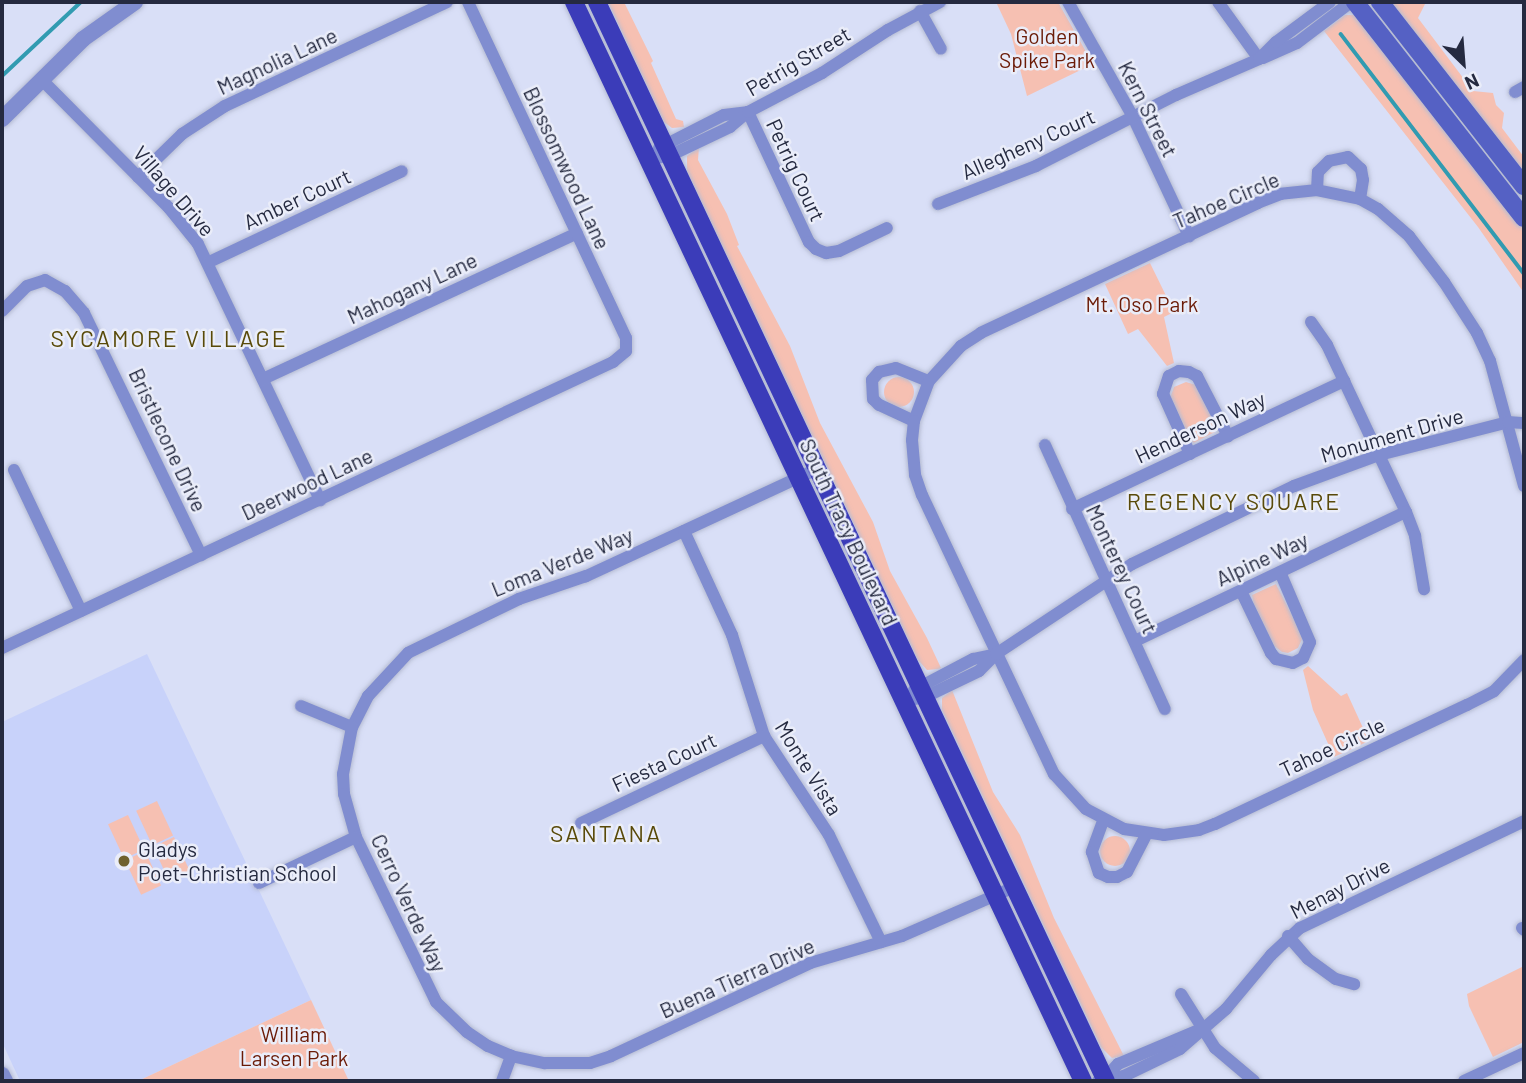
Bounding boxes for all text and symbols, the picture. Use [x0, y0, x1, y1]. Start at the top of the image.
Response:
street label: Petrig Street [741, 21, 855, 101]
street label: Magnolia Lane [213, 22, 341, 100]
park label: Golden Spike Park [999, 23, 1095, 73]
north arrow [1428, 28, 1498, 98]
street label: Kern Street [1113, 57, 1183, 161]
text: N [1462, 69, 1483, 96]
street label: Blossomwood Lane [518, 83, 616, 253]
street label: Allegheny Court [957, 103, 1099, 185]
street label: Petrig Court [761, 115, 831, 225]
street label: Village Drive [128, 141, 220, 241]
street label: Amber Court [239, 163, 355, 235]
street label: Tahoe Circle [1169, 166, 1283, 234]
street label: Mahogany Lane [343, 247, 481, 329]
park label: Mt. Oso Park [1086, 291, 1198, 317]
district label: SYCAMORE VILLAGE [52, 324, 286, 352]
street label: Bristlecone Drive [124, 364, 212, 516]
street label: Henderson Way [1131, 386, 1269, 468]
street label: Monument Drive [1318, 403, 1466, 467]
street label: South Tracy Boulevard [795, 435, 903, 629]
street label: Deerwood Lane [237, 443, 377, 525]
district label: REGENCY SQUARE [1129, 487, 1339, 515]
street label: Monterey Court [1081, 500, 1163, 638]
street label: Loma Verde Way [488, 522, 636, 602]
street label: Alpine Way [1212, 527, 1312, 591]
street label: Tahoe Circle [1275, 712, 1389, 782]
street label: Monte Vista [770, 716, 848, 820]
street label: Fiesta Court [608, 727, 720, 797]
district label: SANTANA [551, 819, 661, 847]
street label: Cerro Verde Way [366, 830, 452, 976]
place label: Gladys Poet-Christian School [138, 836, 337, 886]
street label: Menay Drive [1286, 852, 1394, 924]
marker: Gladys Poet-Christian School [116, 853, 132, 869]
street label: Buena Tierra Drive [656, 933, 818, 1023]
park label: William Larsen Park [240, 1021, 348, 1071]

